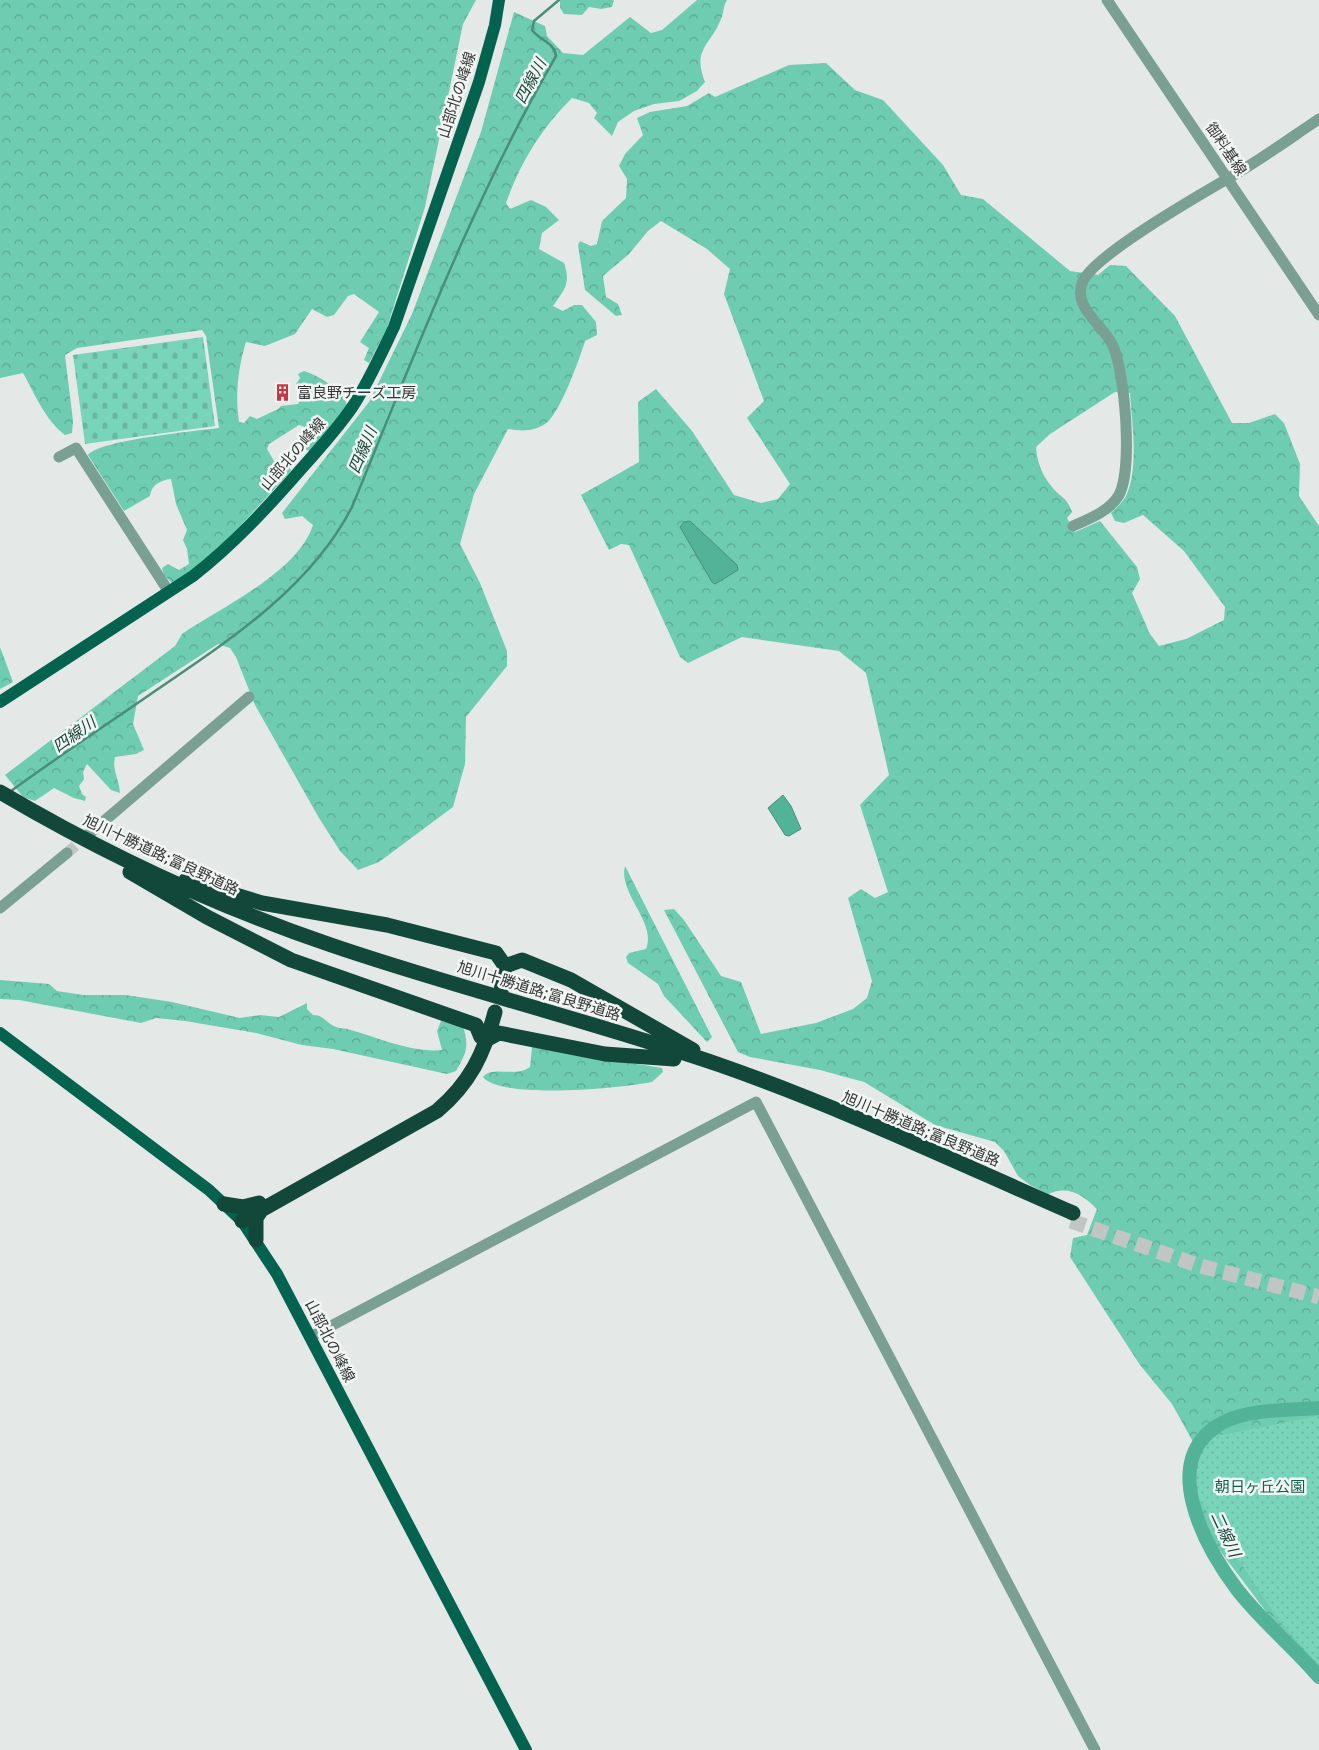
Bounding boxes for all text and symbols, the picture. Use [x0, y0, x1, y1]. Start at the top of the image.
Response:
street label: 山部北の峰線 [434, 49, 479, 140]
water label: 四線川 [510, 53, 551, 107]
street label: 御料基線 [1203, 119, 1251, 178]
building icon: 富良野チーズ工房 [273, 383, 293, 403]
place label: 富良野チーズ工房 [297, 383, 416, 401]
street label: 山部北の峰線 [256, 413, 329, 493]
water label: 四線川 [343, 422, 381, 476]
water label: 四線川 [49, 711, 101, 756]
street label: 旭川十勝道路;富良野道路 [81, 810, 242, 898]
street label: 旭川十勝道路;富良野道路 [456, 957, 623, 1023]
street label: 旭川十勝道路;富良野道路 [840, 1087, 1003, 1169]
street label: 山部北の峰線 [302, 1296, 359, 1385]
park label: 朝日ヶ丘公園 [1215, 1477, 1305, 1495]
water label: 二線川 [1207, 1508, 1246, 1562]

